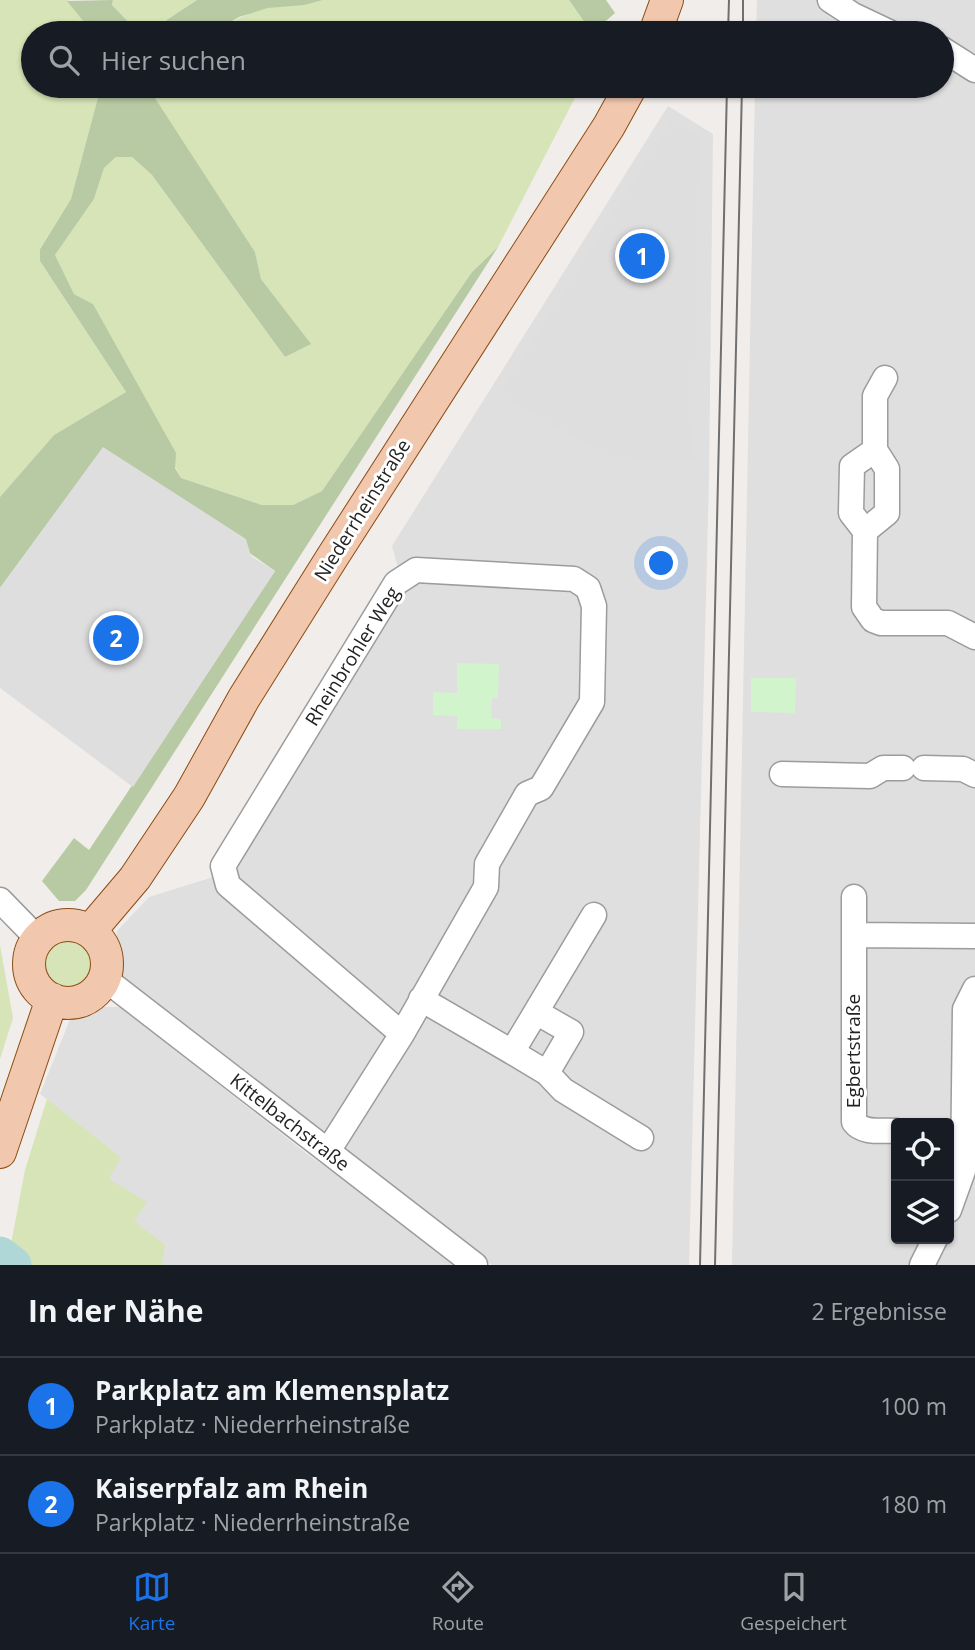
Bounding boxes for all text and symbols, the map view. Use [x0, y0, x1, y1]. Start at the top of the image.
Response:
search box [21, 21, 954, 98]
icon: search [45, 41, 83, 79]
text: Hier suchen [101, 42, 246, 78]
pin: 1 [619, 230, 665, 282]
street label: Niederrheinstraße [308, 434, 416, 586]
your location [644, 546, 678, 580]
street label: Rheinbrohler Weg [299, 581, 405, 731]
pin: 2 [93, 612, 139, 664]
street label: Egbertstraße [840, 994, 866, 1108]
street label: Kittelbachstraße [225, 1067, 355, 1177]
map controls [891, 1118, 954, 1244]
button: locate [891, 1118, 954, 1181]
button: layers [891, 1181, 954, 1244]
text: In der Nähe [28, 1290, 204, 1331]
text: 2 Ergebnisse [811, 1295, 947, 1327]
text: Parkplatz am Klemensplatz [95, 1372, 449, 1408]
text: 1 [44, 1390, 58, 1422]
text: 100 m [880, 1390, 947, 1422]
text: Parkplatz · Niederrheinstraße [95, 1408, 410, 1440]
text: Kaiserpfalz am Rhein [95, 1470, 368, 1506]
text: 2 [44, 1488, 58, 1520]
text: 180 m [880, 1488, 947, 1520]
text: Parkplatz · Niederrheinstraße [95, 1506, 410, 1538]
tab: Karte [128, 1568, 176, 1636]
tab: Route [432, 1568, 484, 1636]
tab: Gespeichert [740, 1568, 847, 1636]

